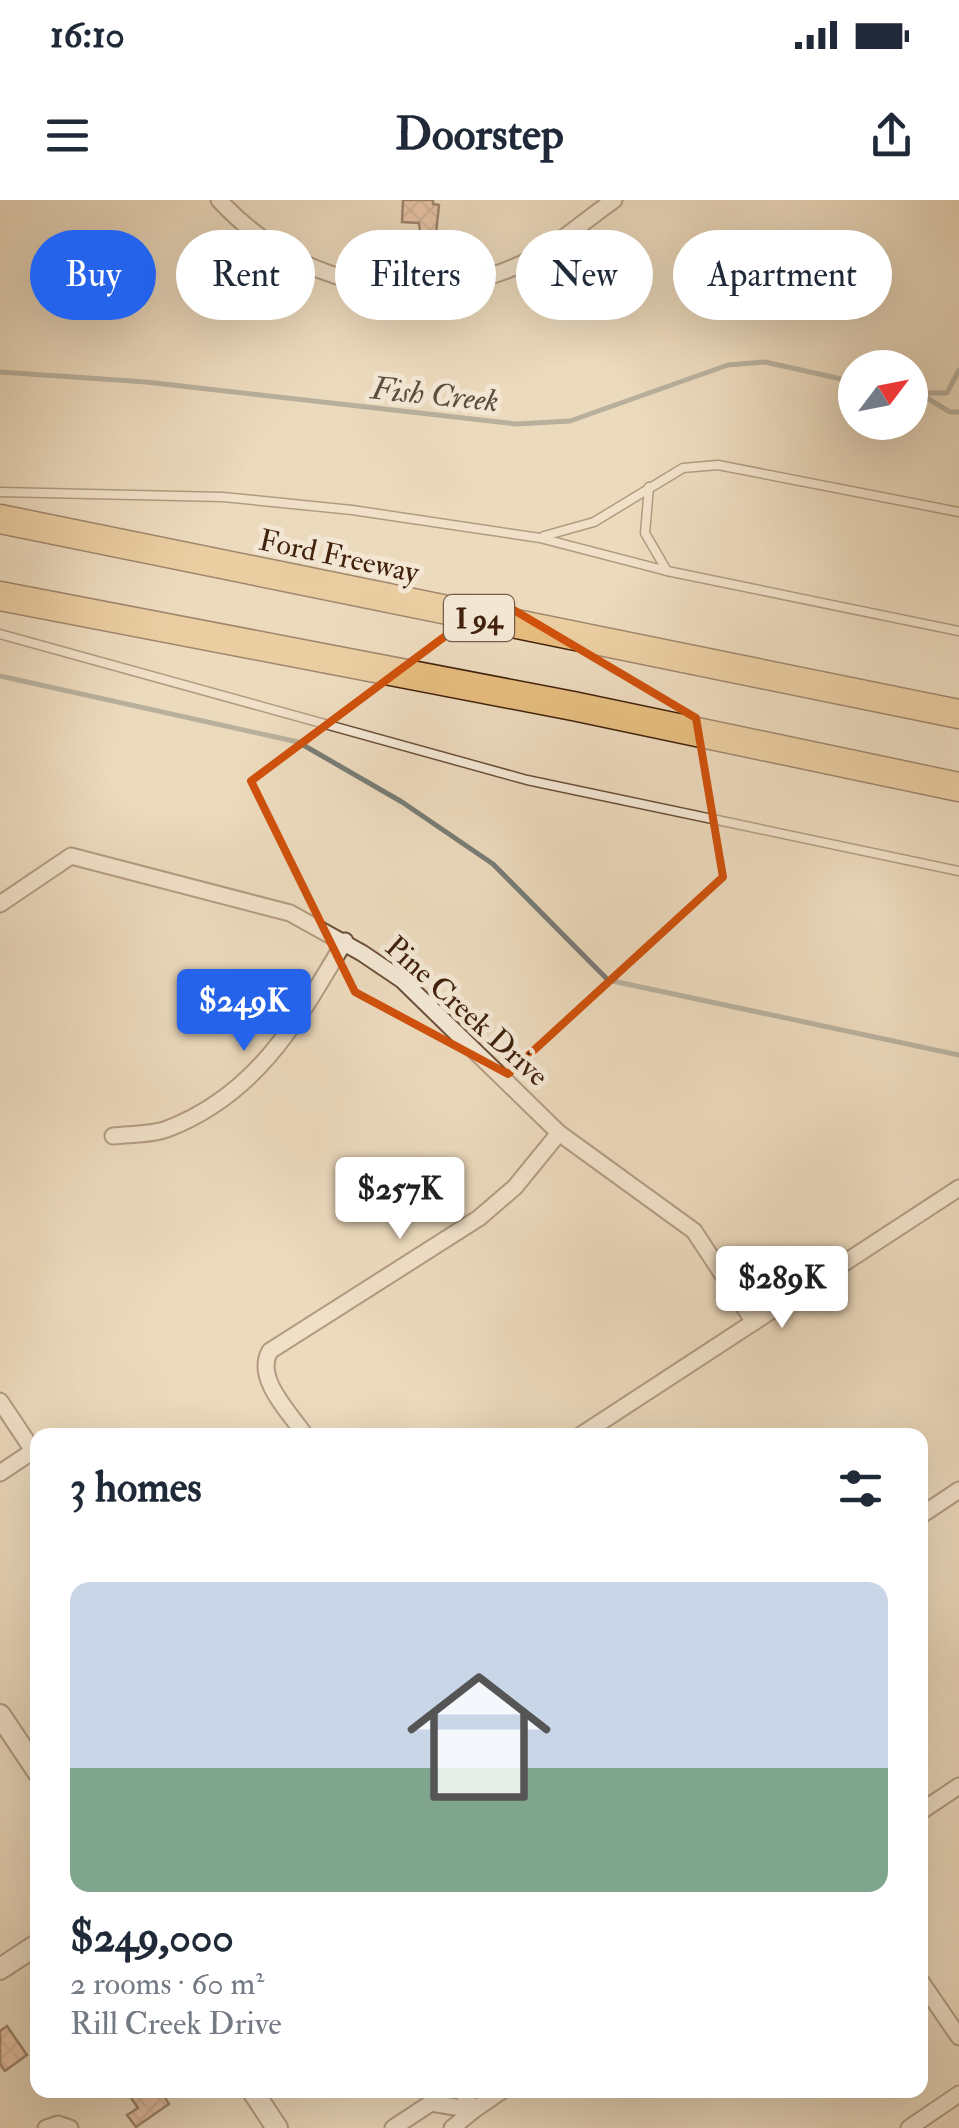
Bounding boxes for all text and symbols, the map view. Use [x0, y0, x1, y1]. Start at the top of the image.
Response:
text: 16:10 [50, 11, 125, 59]
text: Doorstep [395, 107, 564, 163]
icon: menu [40, 108, 95, 163]
icon: share [864, 108, 919, 163]
chip: Buy [30, 230, 156, 320]
chip: Rent [176, 230, 315, 320]
chip: Filters [335, 230, 496, 320]
chip: New [516, 230, 653, 320]
chip: Apartment [673, 230, 892, 320]
north arrow [838, 350, 928, 440]
map controls [838, 350, 928, 440]
water label: Fish Creek [367, 368, 501, 422]
street label: Ford Freeway [256, 522, 423, 592]
road number: I 94 [444, 595, 514, 641]
street label: Pine Creek Drive [377, 928, 556, 1094]
pin: $249K [174, 969, 314, 1054]
text: $249K [199, 981, 289, 1021]
pin: $257K [330, 1157, 470, 1242]
text: $257K [357, 1169, 443, 1209]
pin: $289K [712, 1246, 852, 1331]
text: $289K [738, 1258, 826, 1298]
icon: filters [833, 1461, 888, 1516]
text: 3 homes [70, 1462, 202, 1514]
icon: home [389, 1647, 569, 1827]
text: $249,000 [70, 1912, 234, 1964]
text: 2 rooms · 60 m² [70, 1964, 264, 2004]
text: Rill Creek Drive [70, 2004, 282, 2044]

